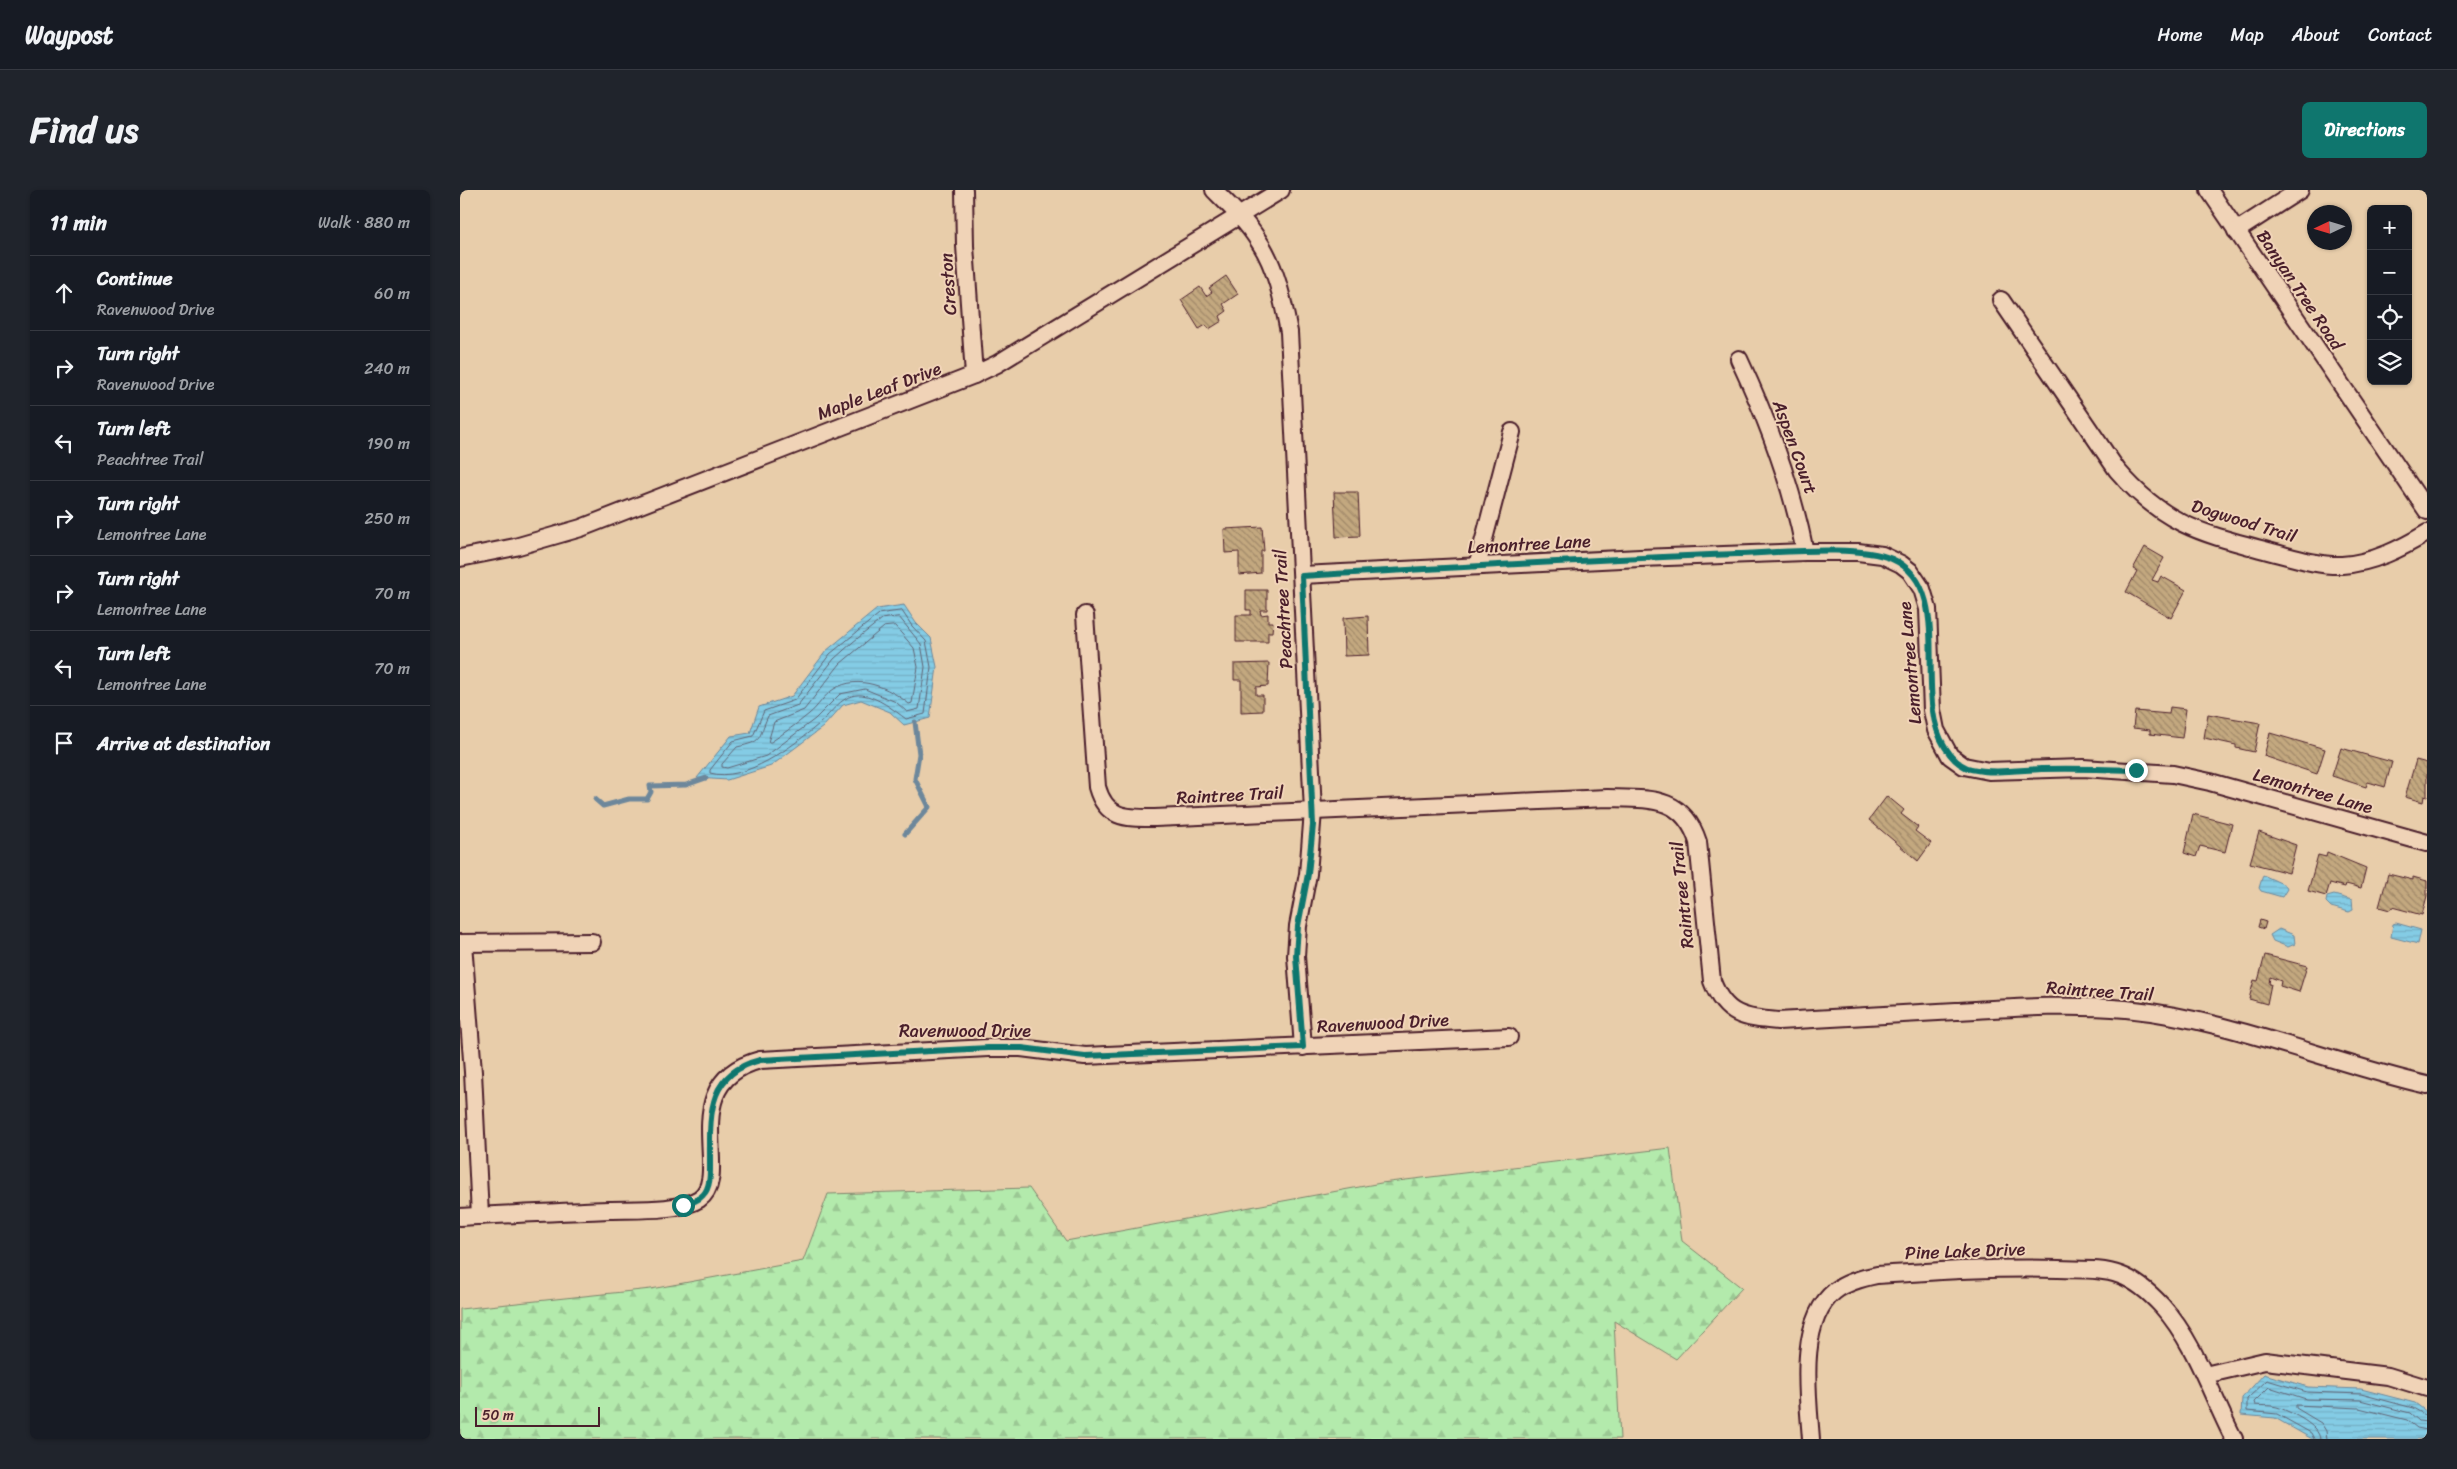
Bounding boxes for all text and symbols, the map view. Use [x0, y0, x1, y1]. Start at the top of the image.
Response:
text: Waypost [25, 14, 113, 56]
text: Home [2158, 19, 2203, 51]
text: Map [2231, 19, 2264, 51]
text: About [2292, 19, 2340, 51]
text: Contact [2368, 19, 2432, 51]
text: Find us [30, 99, 138, 161]
button: Directions [2302, 102, 2427, 158]
text: 11 min [50, 204, 107, 242]
north arrow [2307, 205, 2352, 250]
map controls [2367, 205, 2412, 385]
button: + [2367, 205, 2412, 250]
text: Walk · 880 m [318, 208, 410, 237]
street label: Banyan Tree Road [2248, 223, 2353, 358]
button: − [2367, 250, 2412, 295]
street label: Creston [930, 252, 966, 316]
text: Continue [97, 262, 173, 295]
icon: ahead [50, 279, 78, 307]
text: 60 m [374, 279, 410, 308]
text: Ravenwood Drive [97, 295, 214, 324]
button: locate [2367, 295, 2412, 340]
text: Turn right [97, 337, 179, 370]
button: layers [2367, 340, 2412, 385]
street label: Maple Leaf Drive [812, 352, 946, 429]
icon: right [50, 354, 78, 382]
text: 240 m [364, 354, 410, 383]
text: Ravenwood Drive [97, 370, 214, 399]
street label: Aspen Court [1763, 394, 1827, 499]
text: Turn left [97, 412, 170, 445]
icon: left [50, 429, 78, 457]
text: 190 m [367, 429, 410, 458]
text: Peachtree Trail [97, 445, 203, 474]
text: Turn right [97, 487, 179, 520]
street label: Dogwood Trail [2187, 490, 2301, 552]
icon: right [50, 504, 78, 532]
text: 250 m [364, 504, 410, 533]
text: Lemontree Lane [97, 520, 207, 549]
street label: Lemontree Lane [1467, 525, 1592, 563]
street label: Peachtree Trail [1264, 547, 1302, 670]
text: Turn right [97, 562, 179, 595]
icon: right [50, 579, 78, 607]
text: 70 m [374, 579, 410, 608]
text: Lemontree Lane [97, 595, 207, 624]
street label: Lemontree Lane [1889, 600, 1931, 726]
text: Turn left [97, 637, 170, 670]
icon: left [50, 654, 78, 682]
text: 70 m [374, 654, 410, 683]
text: Lemontree Lane [97, 670, 207, 699]
text: Arrive at destination [97, 727, 270, 760]
icon: arrive [50, 729, 78, 757]
route end [2125, 759, 2148, 782]
street label: Lemontree Lane [2249, 759, 2377, 823]
street label: Raintree Trail [1176, 776, 1285, 814]
street label: Raintree Trail [1660, 839, 1704, 950]
street label: Raintree Trail [2045, 971, 2156, 1011]
street label: Ravenwood Drive [1316, 1004, 1450, 1042]
street label: Ravenwood Drive [899, 1015, 1031, 1047]
route start [672, 1194, 695, 1217]
street label: Pine Lake Drive [1904, 1233, 2026, 1269]
text: 50 m [482, 1403, 514, 1428]
scale bar [475, 1404, 600, 1427]

